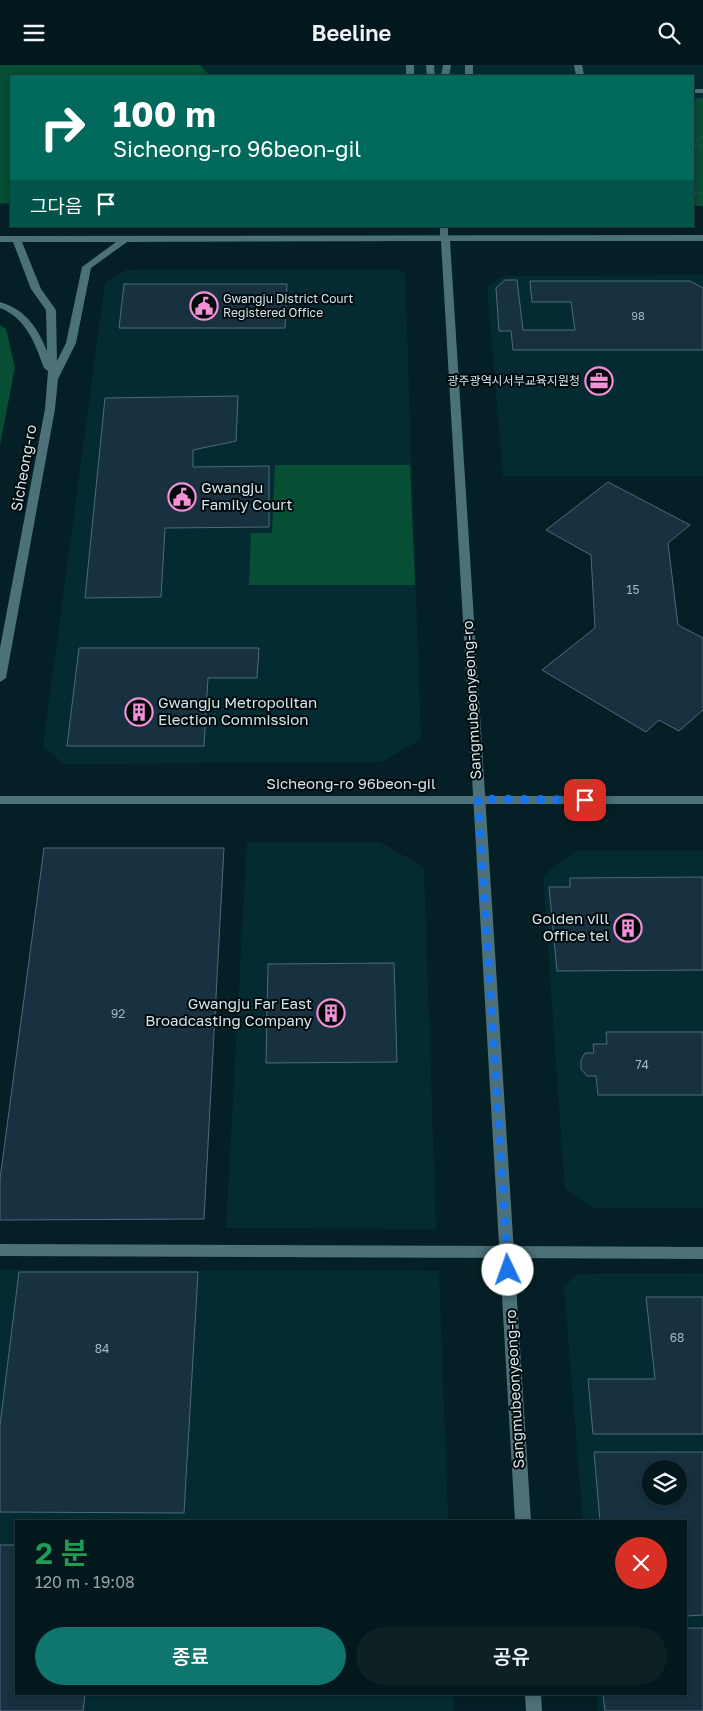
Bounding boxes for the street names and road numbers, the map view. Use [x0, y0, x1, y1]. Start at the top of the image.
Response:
street label: Sicheong-ro [7, 423, 39, 513]
street label: Sangmubeonyeong-ro [458, 620, 484, 780]
street label: Sicheong-ro 96beon-gil [266, 774, 436, 792]
street label: Sangmubeonyeong-ro [501, 1309, 527, 1469]

